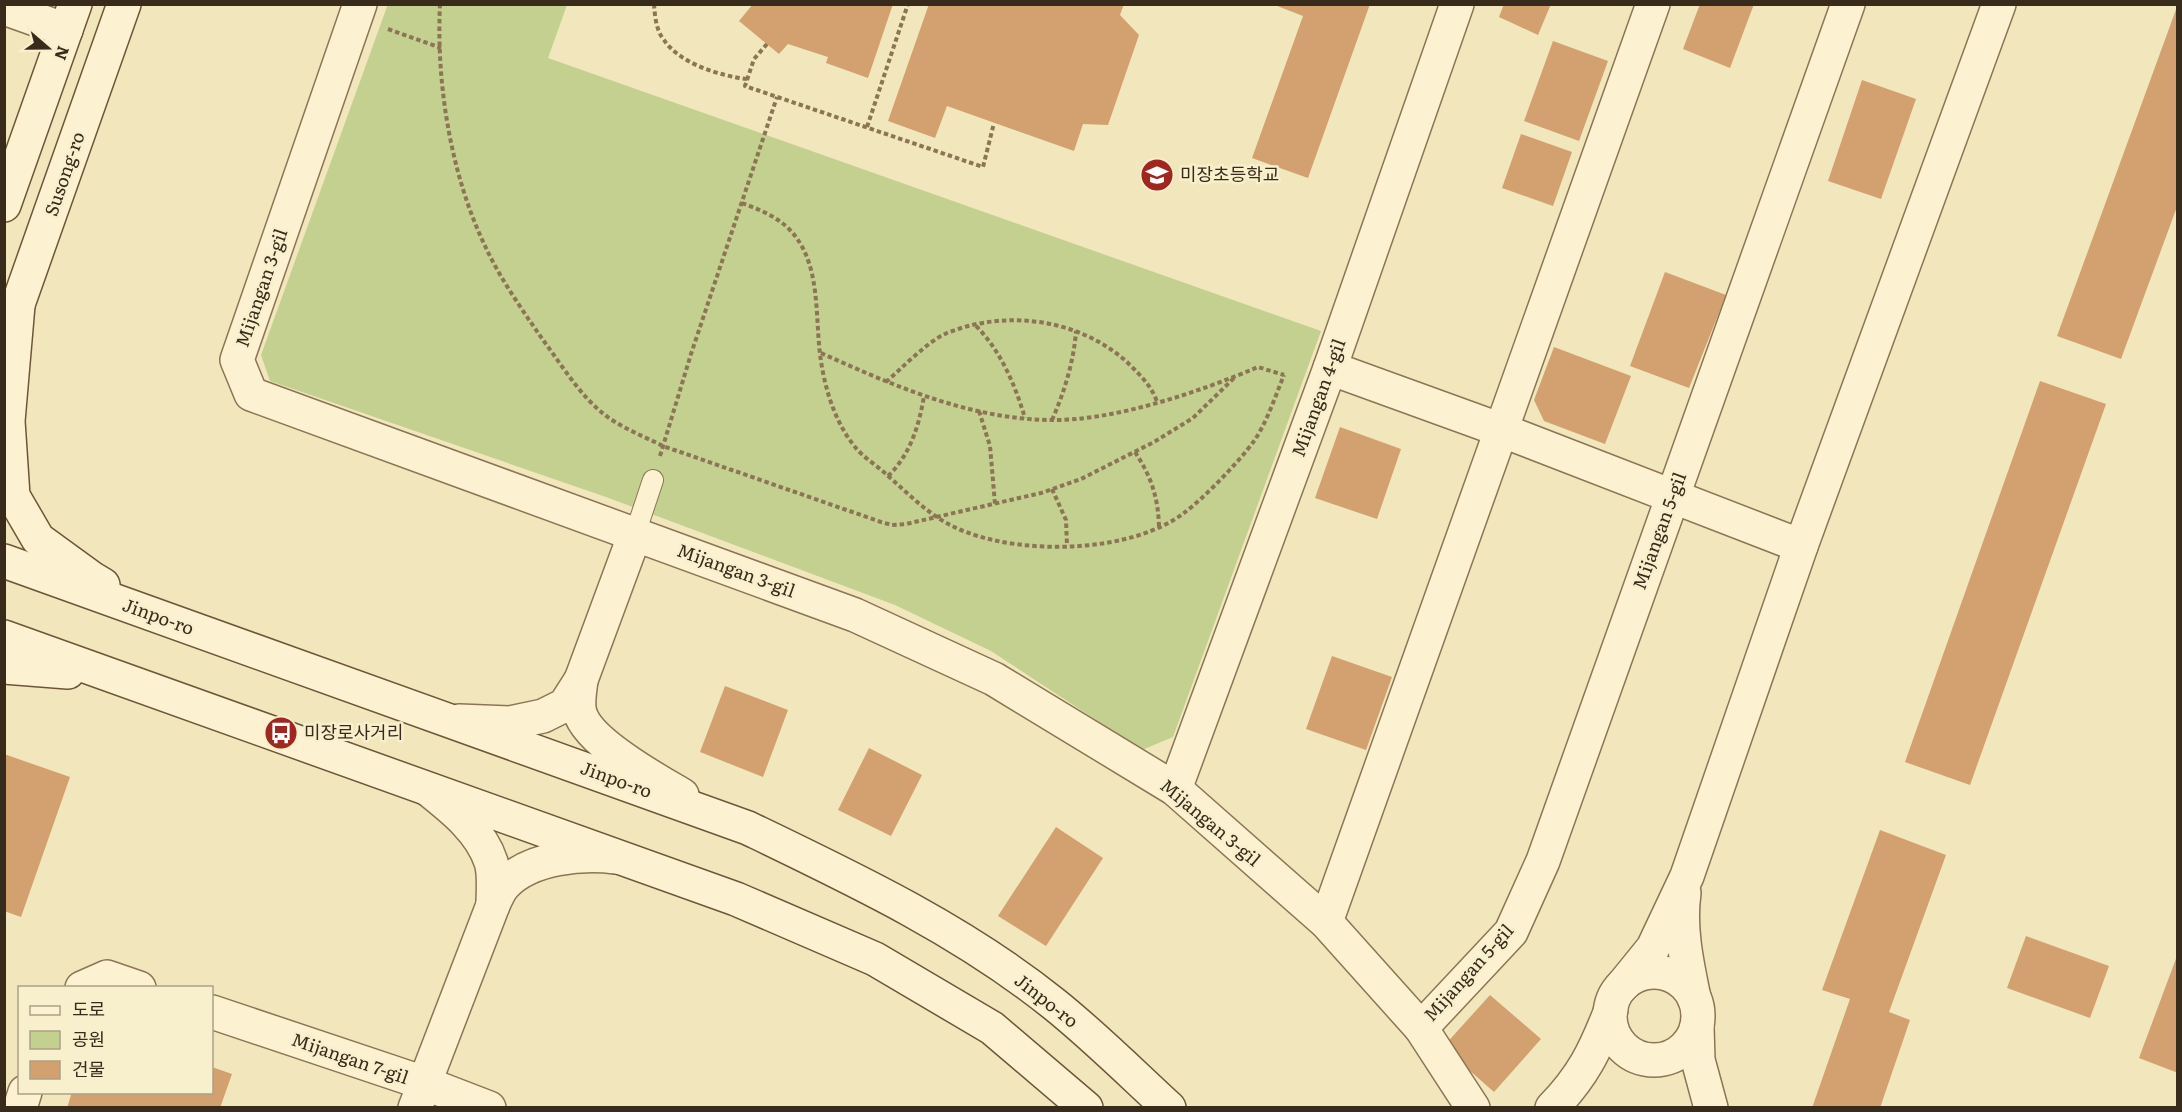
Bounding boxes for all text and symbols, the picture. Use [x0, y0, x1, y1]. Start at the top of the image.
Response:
north arrow [18, 18, 78, 78]
text: N [49, 43, 77, 64]
street label: Susong-ro [37, 128, 91, 219]
school or university icon: 미장초등학교 [1139, 157, 1175, 193]
place label: 미장초등학교 [1180, 160, 1279, 187]
street label: Mijangan 3-gil [228, 225, 293, 350]
street label: Mijangan 4-gil [1284, 335, 1351, 460]
street label: Mijangan 5-gil [1625, 468, 1692, 593]
street label: Mijangan 3-gil [674, 536, 799, 603]
street label: Jinpo-ro [119, 590, 198, 641]
bus stop icon: 미장로사거리 [263, 715, 299, 751]
place label: 미장로사거리 [304, 718, 403, 745]
street label: Jinpo-ro [577, 753, 656, 804]
street label: Mijangan 3-gil [1155, 772, 1267, 872]
street label: Mijangan 5-gil [1417, 917, 1519, 1027]
street label: Jinpo-ro [1009, 966, 1085, 1033]
legend [18, 986, 213, 1094]
text: 도로 [72, 995, 105, 1022]
text: 공원 [72, 1025, 105, 1052]
street label: Mijangan 7-gil [288, 1025, 413, 1090]
text: 건물 [72, 1055, 105, 1082]

